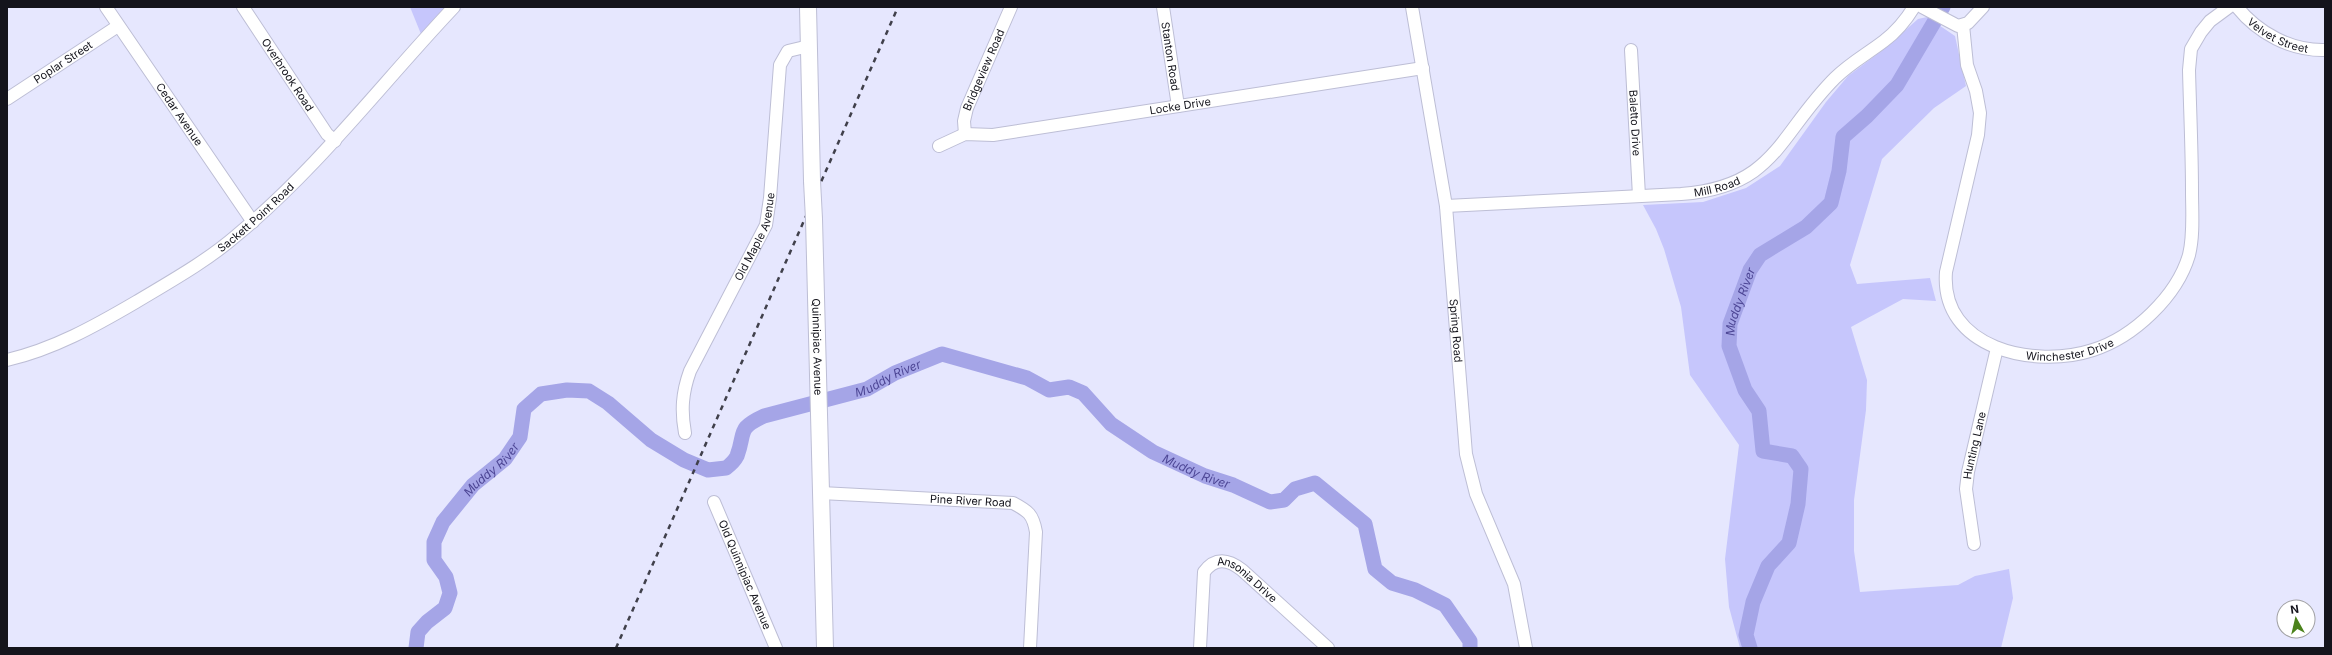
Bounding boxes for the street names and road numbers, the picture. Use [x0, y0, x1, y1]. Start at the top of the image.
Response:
street label: Velvet Street [2245, 15, 2309, 56]
street label: Stanton Road [1158, 21, 1183, 92]
street label: Bridgeview Road [960, 27, 1008, 113]
street label: Overbrook Road [258, 35, 317, 114]
street label: Poplar Street [31, 38, 95, 87]
street label: Cedar Avenue [153, 80, 206, 149]
street label: Baletto Drive [1626, 89, 1644, 156]
street label: Locke Drive [1148, 94, 1212, 118]
street label: Mill Road [1693, 173, 1742, 200]
street label: Sackett Point Road [215, 180, 297, 255]
street label: Old Maple Avenue [731, 192, 777, 283]
street label: Quinnipiac Avenue [809, 298, 826, 396]
street label: Spring Road [1447, 298, 1466, 363]
street label: Winchester Drive [2025, 335, 2116, 364]
street label: Hunting Lane [1960, 410, 1989, 480]
street label: Pine River Road [930, 492, 1012, 510]
street label: Old Quinnipiac Avenue [715, 518, 774, 632]
street label: Ansonia Drive [1217, 554, 1280, 605]

